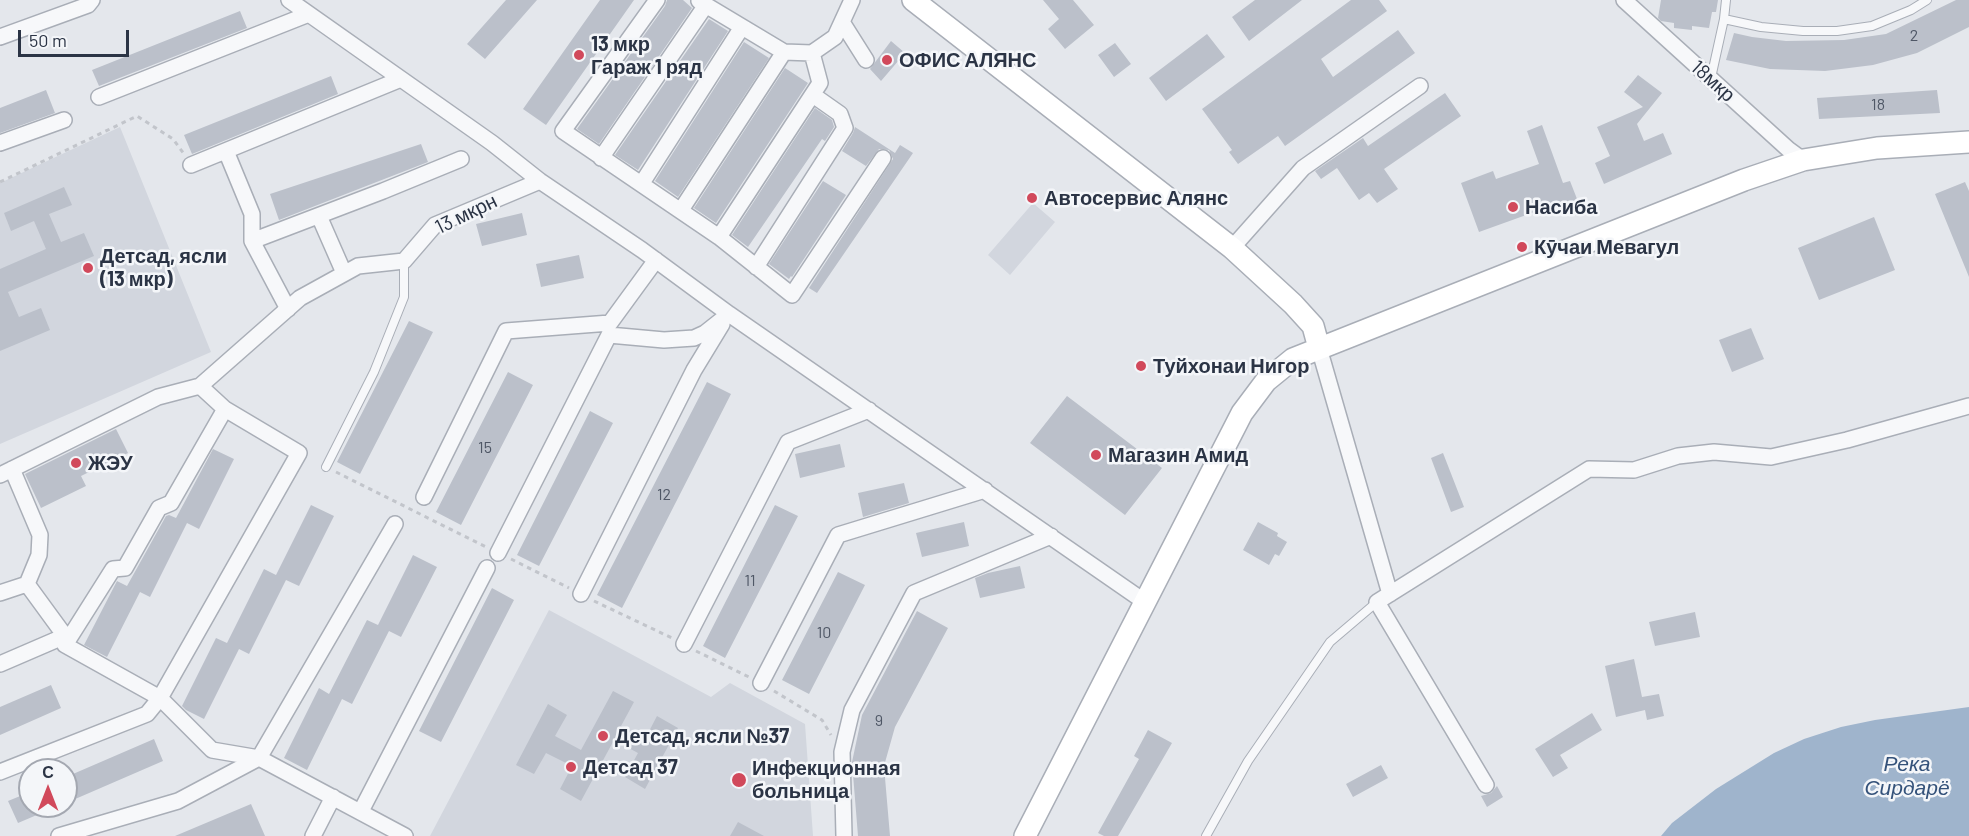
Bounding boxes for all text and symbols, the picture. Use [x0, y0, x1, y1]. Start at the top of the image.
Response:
scale bar [21, 18, 132, 56]
house number: 2 [1910, 26, 1918, 46]
text: 50 m [29, 29, 67, 51]
place label: 13 мкр Гараж 1 ряд [591, 32, 702, 79]
marker: 13 мкр Гараж 1 ряд [572, 48, 586, 62]
place label: ОФИС АЛЯНС [899, 48, 1036, 72]
marker: ОФИС АЛЯНС [880, 53, 894, 67]
street label: 18мкр [1686, 55, 1740, 107]
house number: 18 [1871, 95, 1885, 115]
place label: Автосервис Алянс [1044, 186, 1228, 210]
street label: 13 мкрн [431, 189, 501, 239]
marker: Автосервис Алянс [1025, 191, 1039, 205]
place label: Насиба [1525, 195, 1597, 219]
marker: Насиба [1506, 200, 1520, 214]
place label: Кӯчаи Мевагул [1534, 235, 1679, 259]
marker: Кӯчаи Мевагул [1515, 240, 1529, 254]
place label: Детсад, ясли (13 мкр) [100, 244, 227, 291]
marker: Детсад, ясли (13 мкр) [81, 261, 95, 275]
place label: Туйхонаи Нигор [1153, 354, 1309, 378]
marker: Туйхонаи Нигор [1134, 359, 1148, 373]
house number: 15 [478, 438, 492, 458]
place label: Магазин Амид [1108, 443, 1248, 467]
marker: Магазин Амид [1089, 448, 1103, 462]
place label: ЖЭУ [88, 451, 133, 475]
marker: ЖЭУ [69, 456, 83, 470]
house number: 12 [657, 485, 671, 505]
house number: 11 [744, 571, 756, 591]
house number: 10 [817, 623, 831, 643]
house number: 9 [875, 711, 883, 731]
place label: Детсад, ясли №37 [615, 724, 789, 748]
marker: Детсад, ясли №37 [596, 729, 610, 743]
water label: Река Сирдарё [1864, 751, 1950, 801]
place label: Детсад 37 [583, 755, 678, 779]
place label: Инфекционная больница [752, 756, 901, 803]
north arrow [18, 758, 78, 818]
marker: Детсад 37 [564, 760, 578, 774]
text: С [42, 762, 54, 781]
marker: Инфекционная больница [730, 771, 748, 789]

